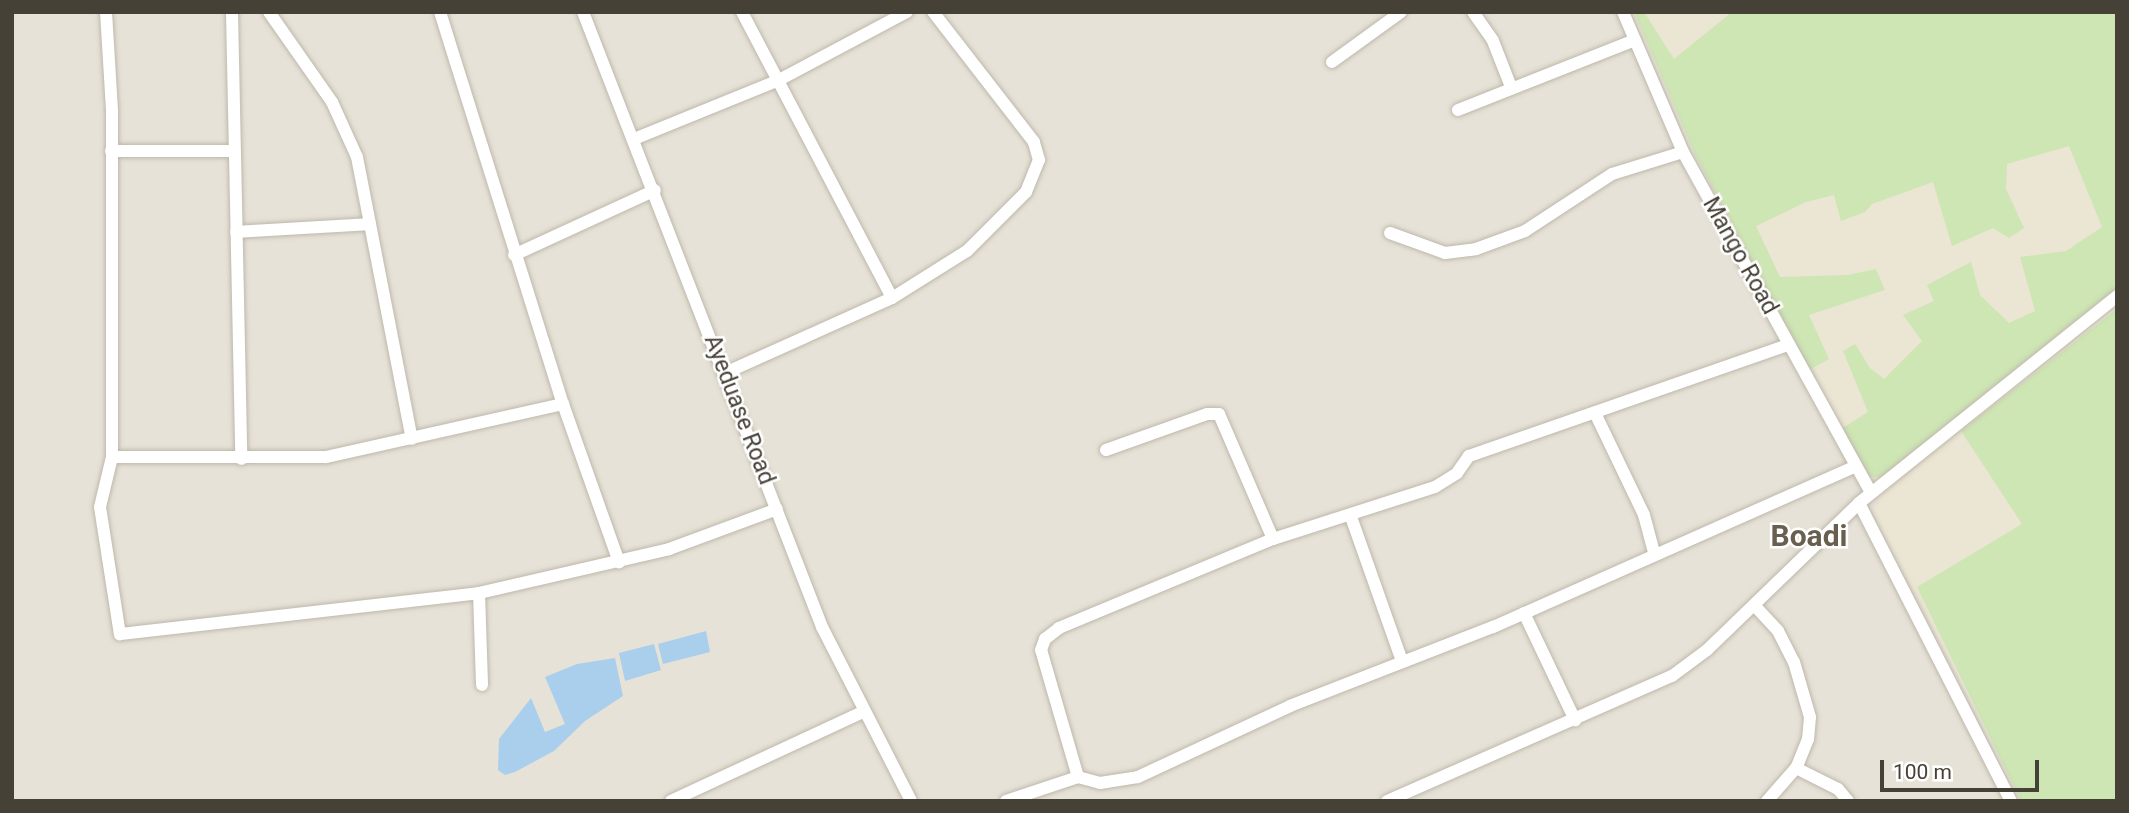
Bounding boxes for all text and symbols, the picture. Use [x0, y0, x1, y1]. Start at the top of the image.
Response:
street label: Mango Road [1696, 193, 1784, 319]
street label: Ayeduase Road [698, 331, 780, 489]
district label: Boadi [1771, 518, 1847, 554]
scale bar [1884, 746, 2043, 790]
text: 100 m [1893, 760, 1952, 784]

